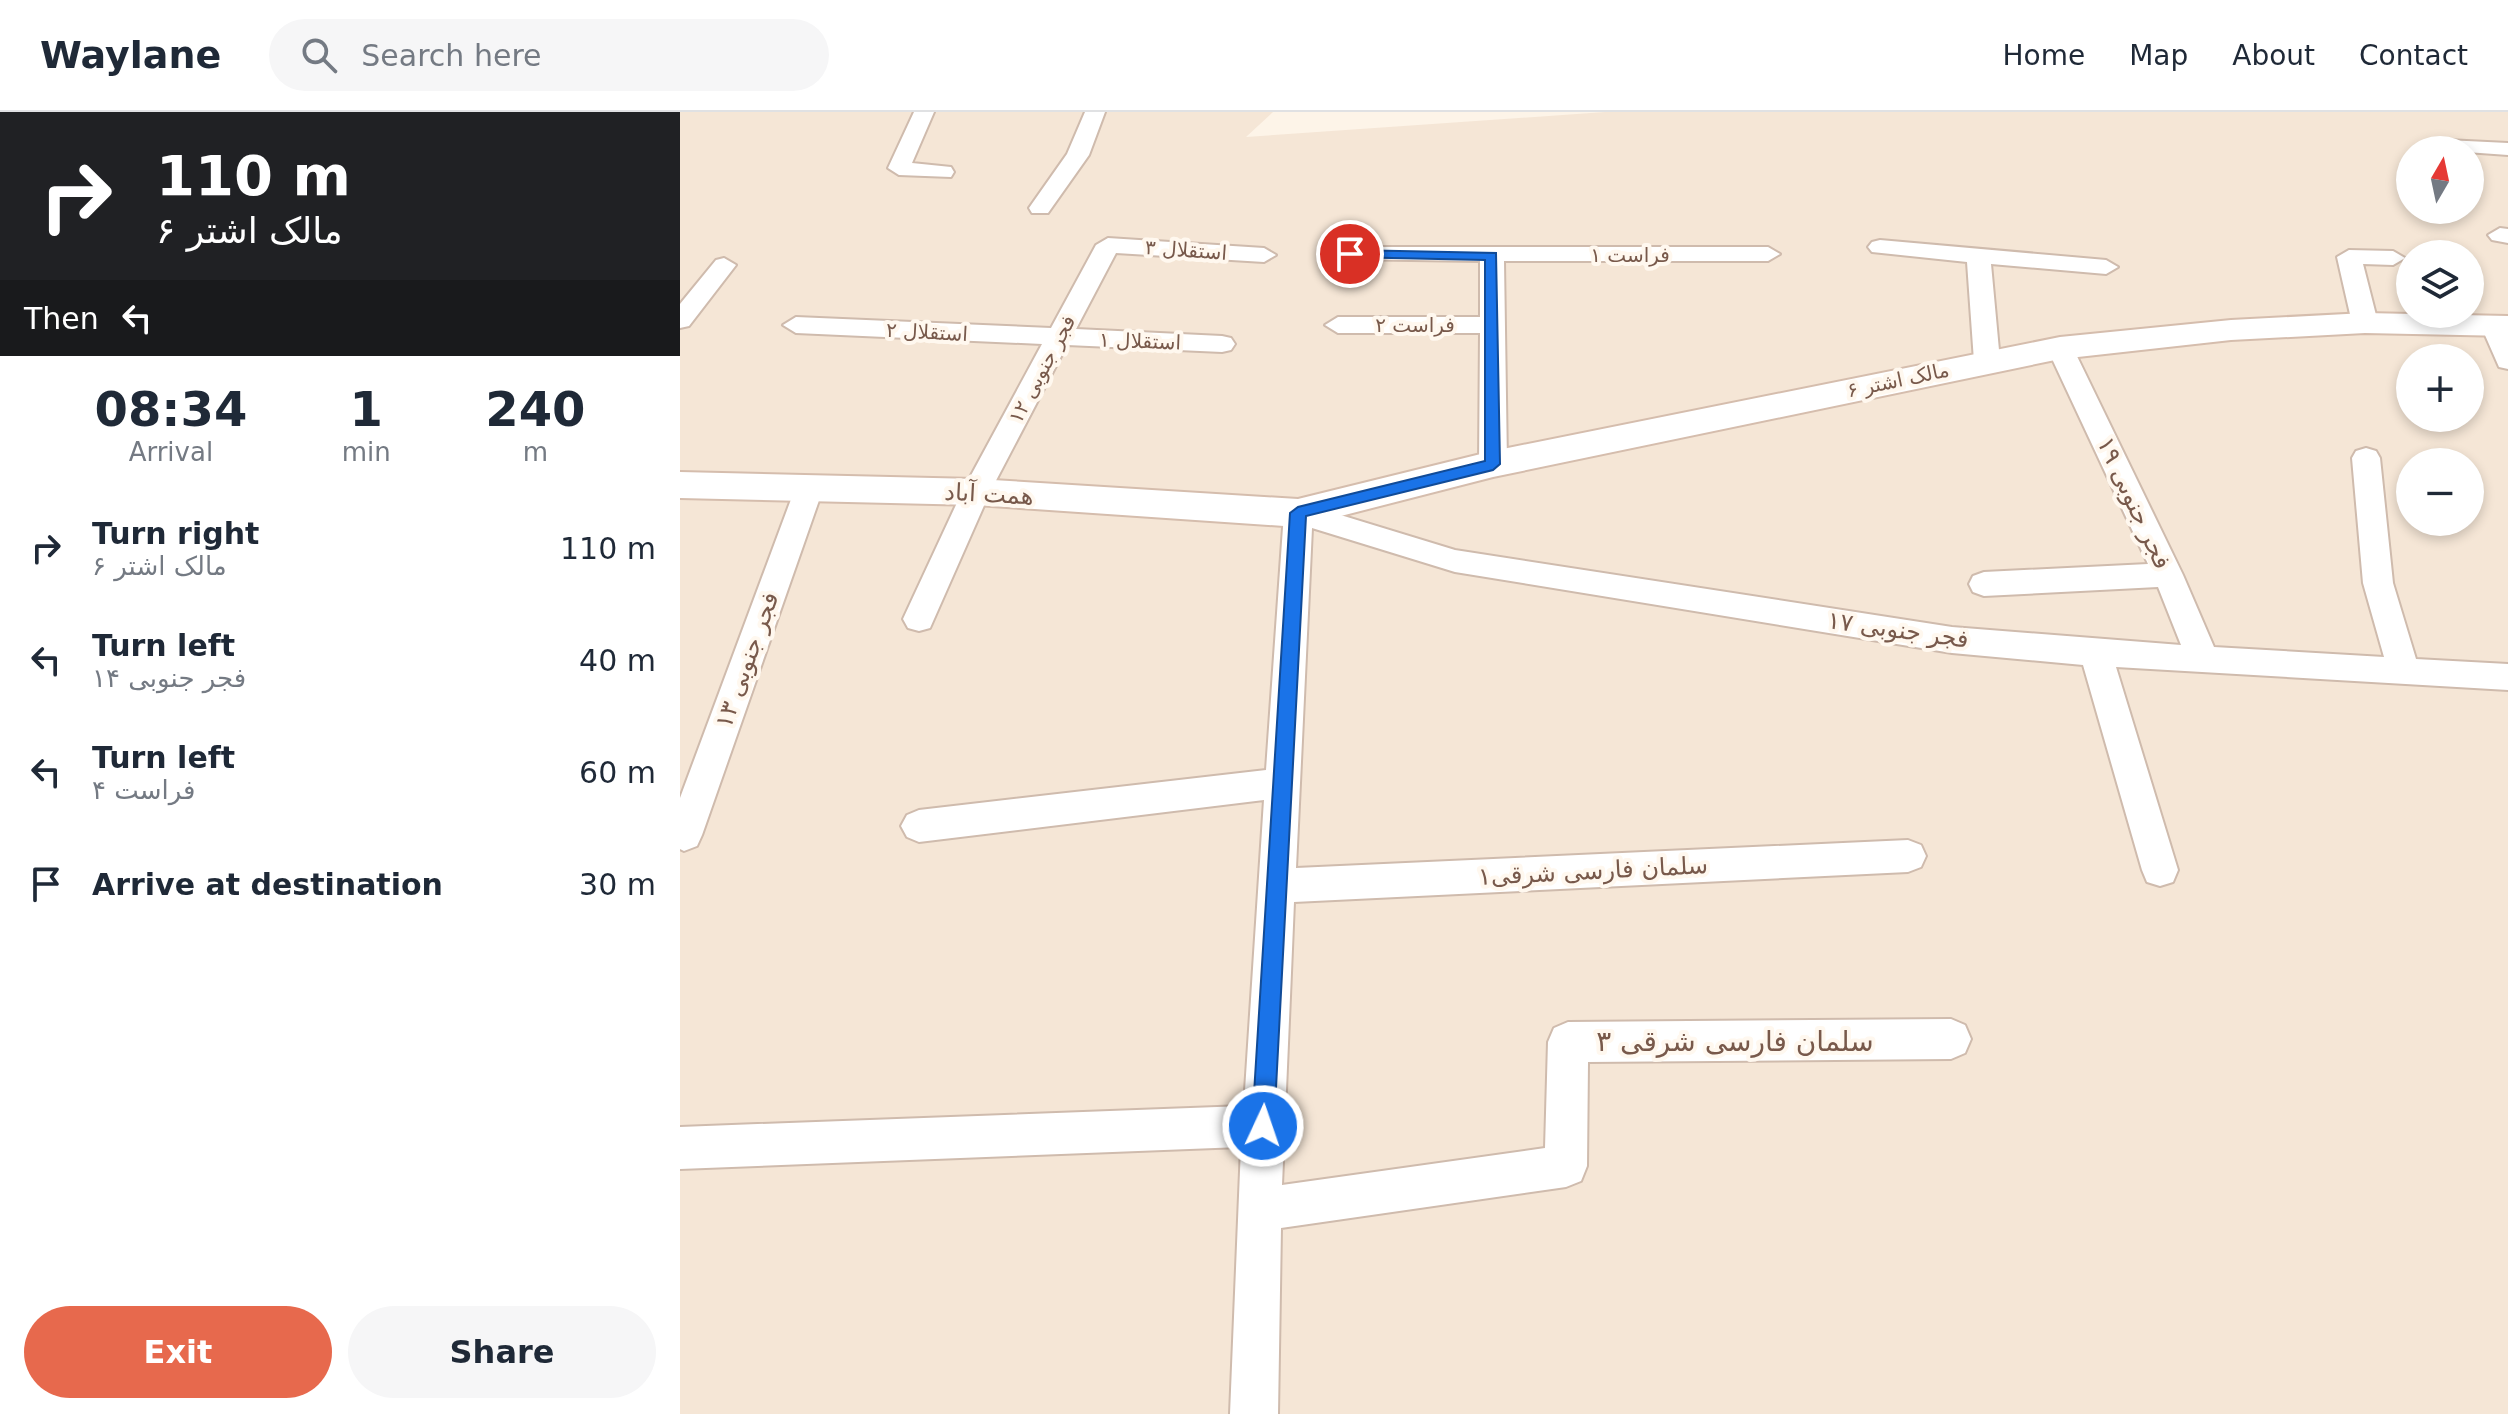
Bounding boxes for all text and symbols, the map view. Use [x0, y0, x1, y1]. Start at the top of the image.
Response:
search box [269, 19, 829, 91]
text: Waylane [40, 33, 221, 77]
icon: search [297, 33, 341, 77]
text: Search here [361, 38, 542, 73]
text: Home [2002, 39, 2085, 72]
text: Map [2129, 39, 2188, 72]
text: About [2232, 39, 2315, 72]
text: Contact [2359, 39, 2468, 72]
north arrow [2396, 136, 2484, 224]
map controls [2396, 136, 2484, 536]
text: 110 m [156, 143, 351, 208]
icon: right [24, 144, 128, 248]
text: مالک اشتر ۶ [156, 210, 343, 251]
pin [1316, 220, 1384, 288]
icon: arrive [1328, 232, 1372, 276]
street label: استقلال ۳ [1144, 235, 1228, 265]
button: layers [2396, 240, 2484, 328]
street label: فراست ۱ [1590, 243, 1670, 267]
icon: left [115, 296, 159, 340]
text: Then [24, 301, 99, 336]
street label: فجر جنوبی ۱۲ [1004, 311, 1080, 427]
street label: فراست ۲ [1375, 313, 1455, 337]
street label: استقلال ۲ [885, 318, 969, 346]
street label: استقلال ۱ [1099, 328, 1181, 354]
button: + [2396, 344, 2484, 432]
street label: مالک اشتر ۶ [1845, 357, 1951, 403]
text: 08:34 [94, 381, 247, 437]
text: 1 [350, 381, 383, 437]
text: 240 [485, 381, 585, 437]
street label: فجر جنوبی ۱۹ [2091, 433, 2177, 573]
text: Arrival [129, 437, 213, 467]
text: min [342, 437, 391, 467]
text: m [523, 437, 548, 467]
button: − [2396, 448, 2484, 536]
street label: همت آباد [944, 477, 1034, 510]
text: Turn right [92, 516, 259, 551]
icon: right [24, 526, 68, 570]
text: 110 m [560, 531, 656, 566]
text: مالک اشتر ۶ [92, 551, 227, 581]
street label: فجر جنوبی ۱۳ [709, 588, 785, 732]
street label: فجر جنوبی ۱۷ [1826, 606, 1970, 654]
text: Turn left [92, 628, 235, 663]
icon: left [24, 638, 68, 682]
text: 40 m [579, 643, 656, 678]
text: فجر جنوبی ۱۴ [92, 663, 246, 693]
text: Turn left [92, 740, 235, 775]
icon: left [24, 750, 68, 794]
text: 60 m [579, 755, 656, 790]
text: فراست ۴ [92, 775, 196, 805]
street label: سلمان فارسی شرقی۱ [1477, 851, 1709, 891]
icon: arrive [24, 862, 68, 906]
text: Arrive at destination [92, 867, 443, 902]
text: 30 m [579, 867, 656, 902]
street label: سلمان فارسی شرقی ۳ [1596, 1025, 1874, 1058]
position arrow [1221, 1084, 1305, 1168]
button: Exit [24, 1306, 332, 1398]
button: Share [348, 1306, 656, 1398]

